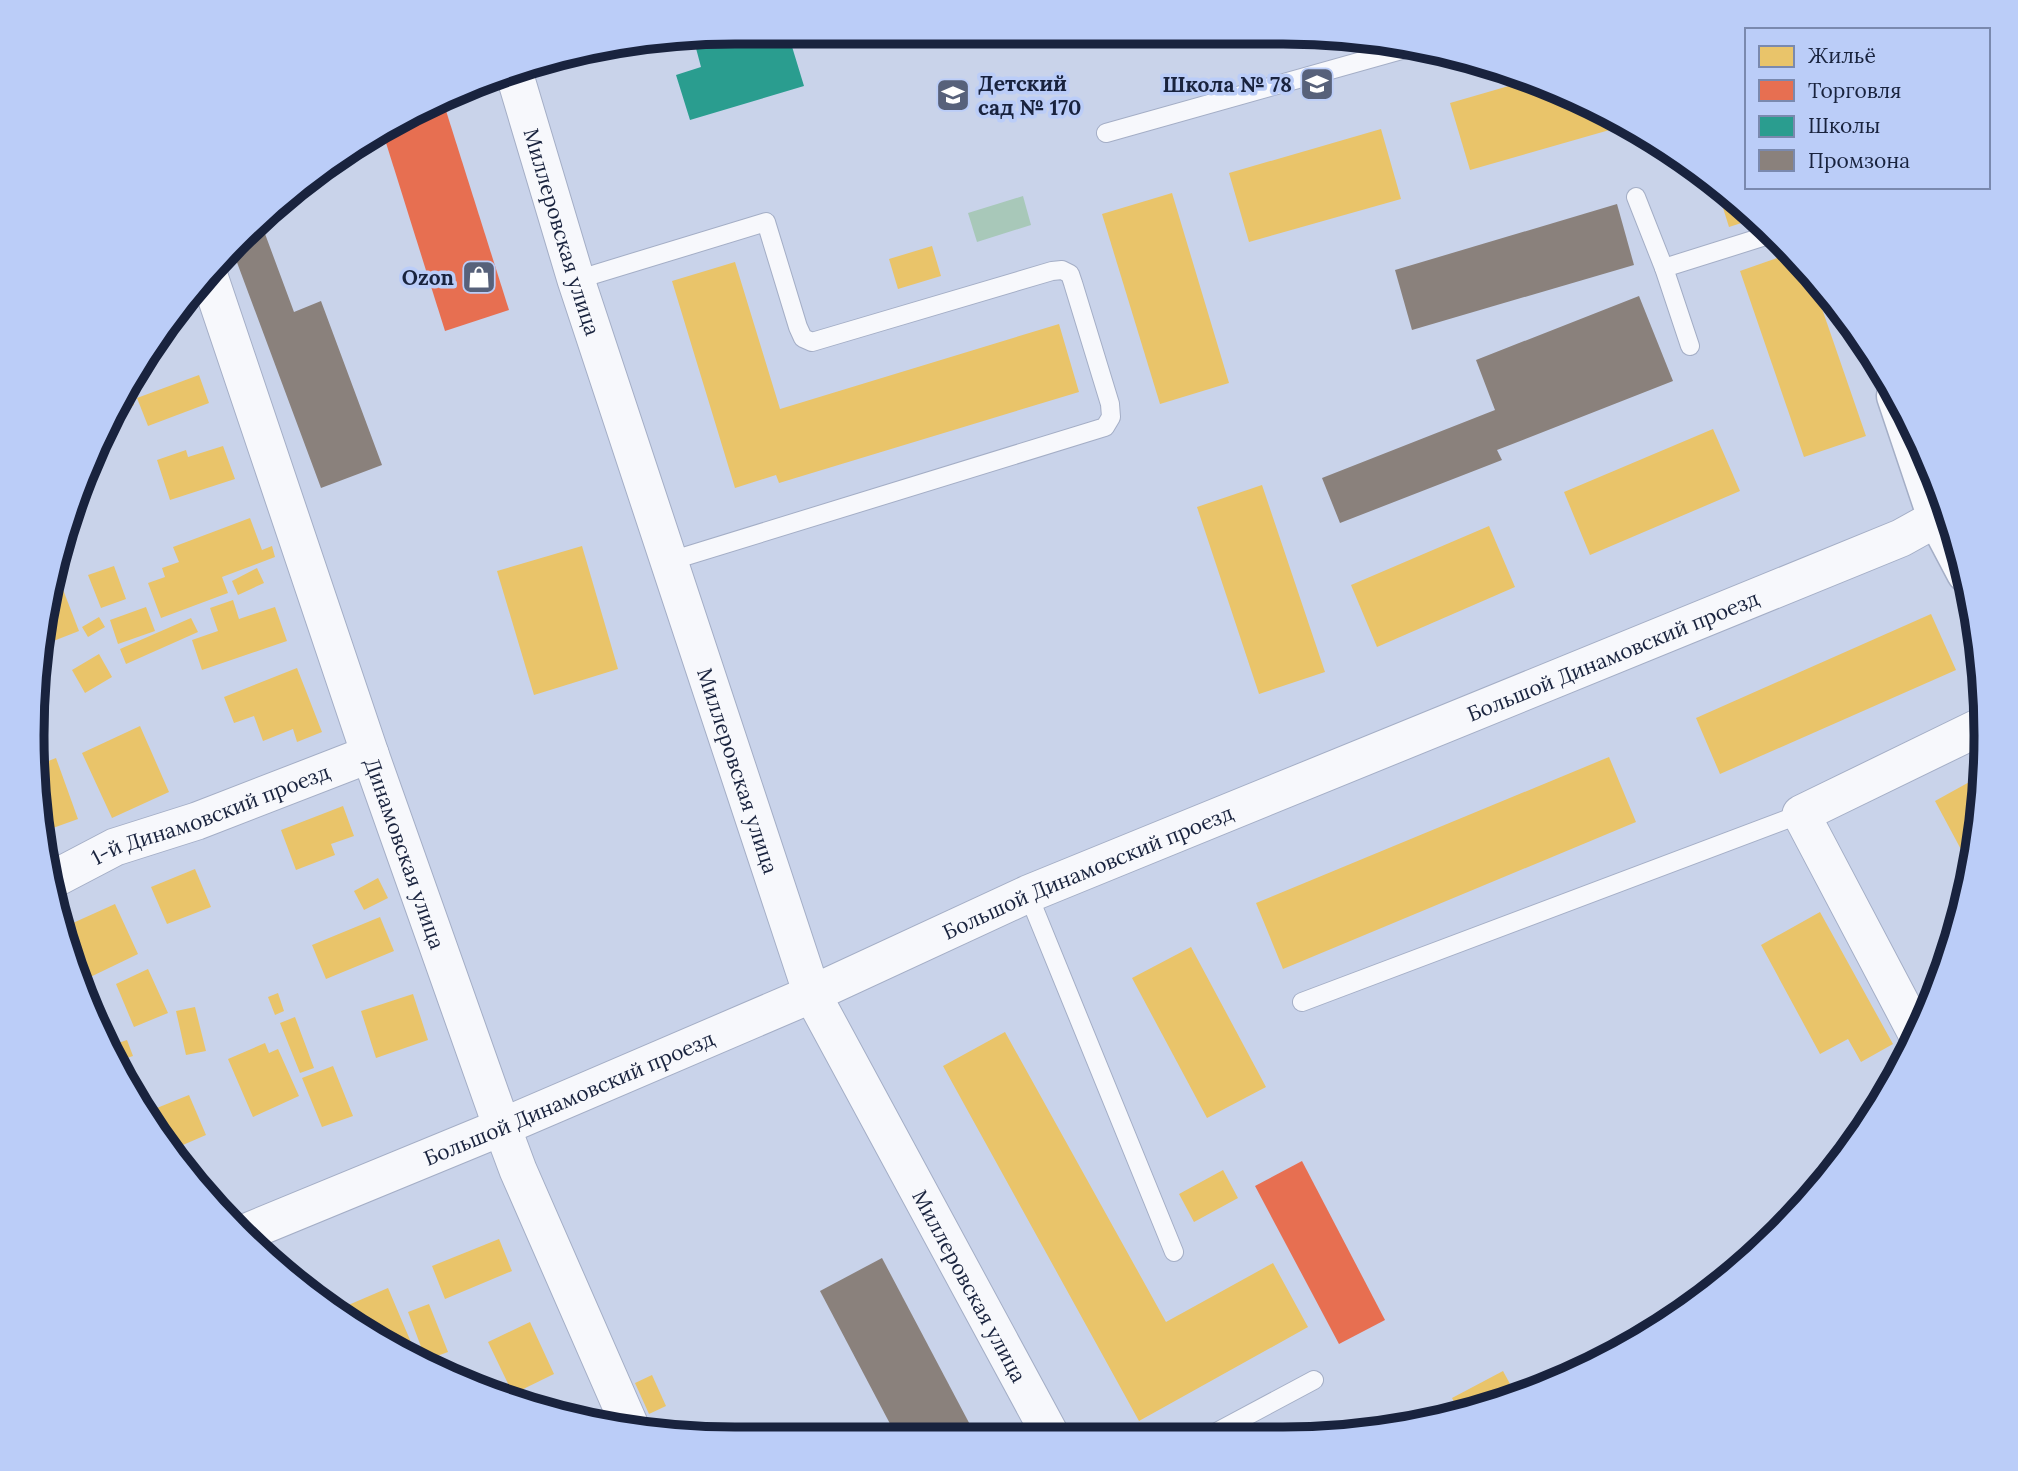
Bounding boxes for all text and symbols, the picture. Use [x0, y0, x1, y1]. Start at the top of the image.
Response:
legend [1745, 28, 1990, 189]
text: Жильё [1808, 42, 1876, 69]
school or university icon: Школа № 78 [1298, 65, 1336, 103]
place label: Детский сад № 170 [978, 70, 1081, 121]
place label: Школа № 78 [1163, 71, 1292, 98]
school or university icon: Детский сад № 170 [934, 76, 972, 114]
text: Торговля [1808, 77, 1902, 104]
text: Школы [1808, 112, 1880, 139]
street label: Миллеровская улица [518, 125, 607, 339]
text: Промзона [1808, 147, 1910, 174]
shop icon: Ozon [460, 258, 498, 296]
place label: Ozon [402, 264, 454, 291]
street label: Большой Динамовский проезд [1463, 584, 1763, 727]
street label: Миллеровская улица [692, 664, 785, 877]
street label: Динамовская улица [359, 754, 451, 953]
street label: 1-й Динамовский проезд [86, 757, 333, 871]
street label: Большой Динамовский проезд [938, 798, 1237, 945]
street label: Большой Динамовский проезд [420, 1024, 718, 1171]
street label: Миллеровская улица [907, 1185, 1033, 1387]

